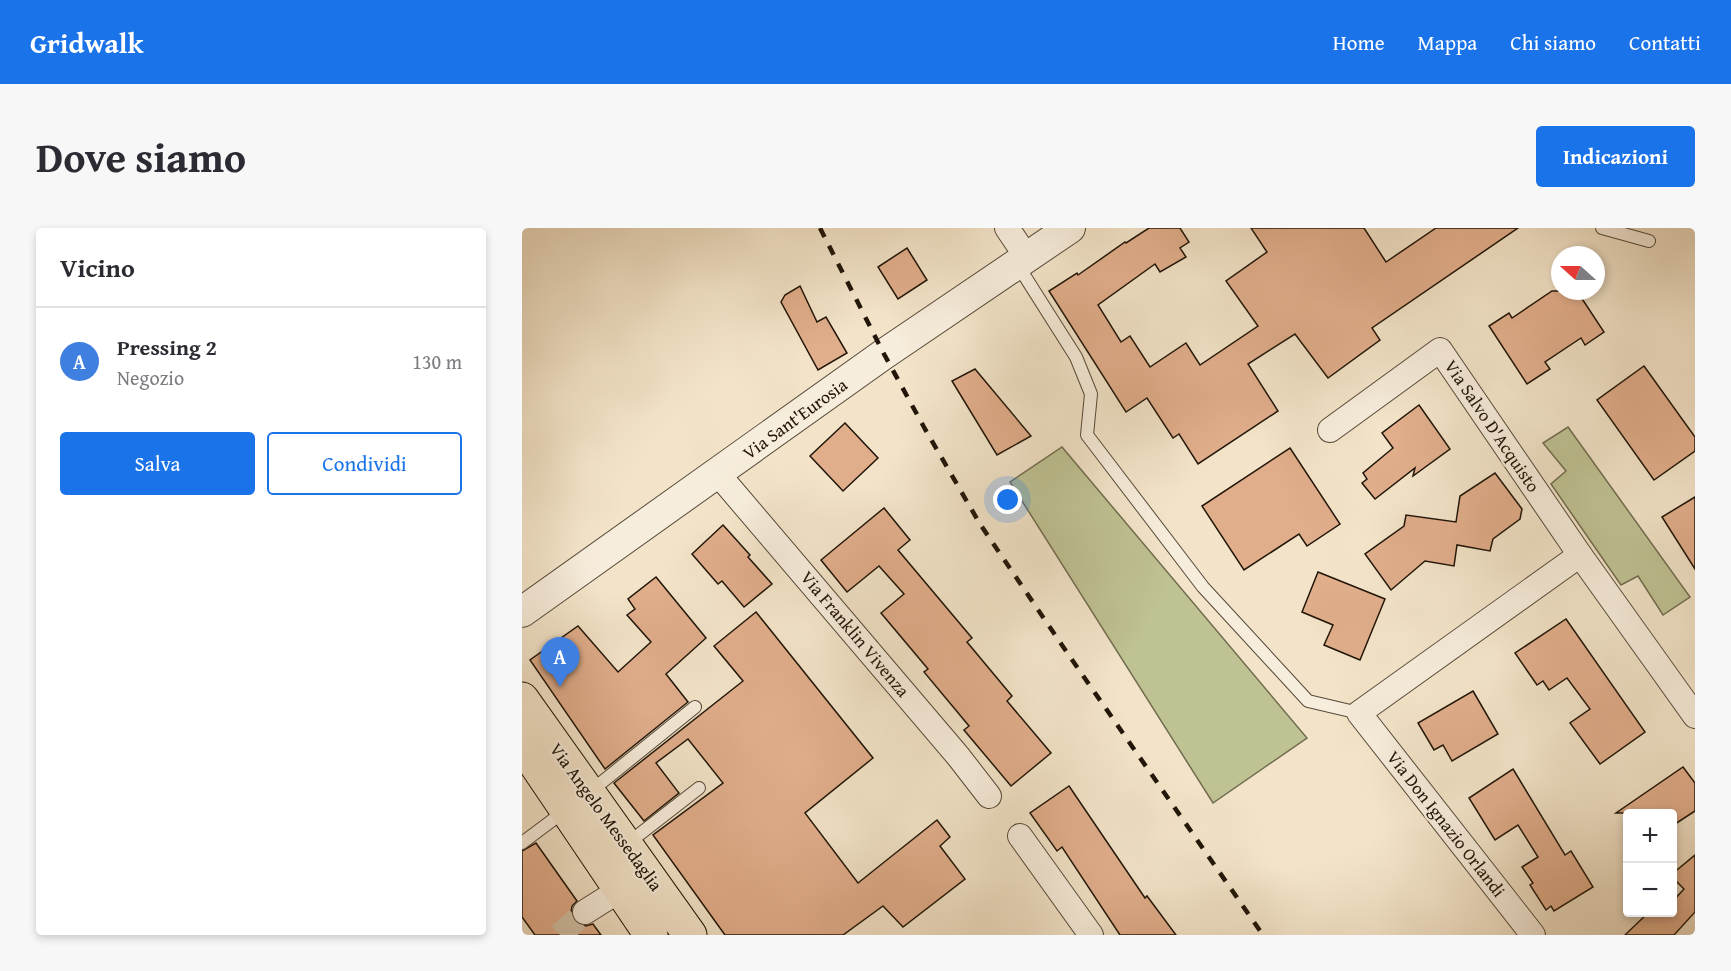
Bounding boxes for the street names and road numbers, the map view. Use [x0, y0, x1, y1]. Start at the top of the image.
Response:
street label: Via Salvo D'Acquisto [1438, 354, 1547, 497]
street label: Via Sant'Eurosia [737, 371, 853, 466]
street label: Via Franklin Vivenza [794, 565, 917, 703]
street label: Via Angelo Messedaglia [543, 737, 670, 897]
street label: Via Don Ignazio Orlandi [1381, 745, 1512, 903]

